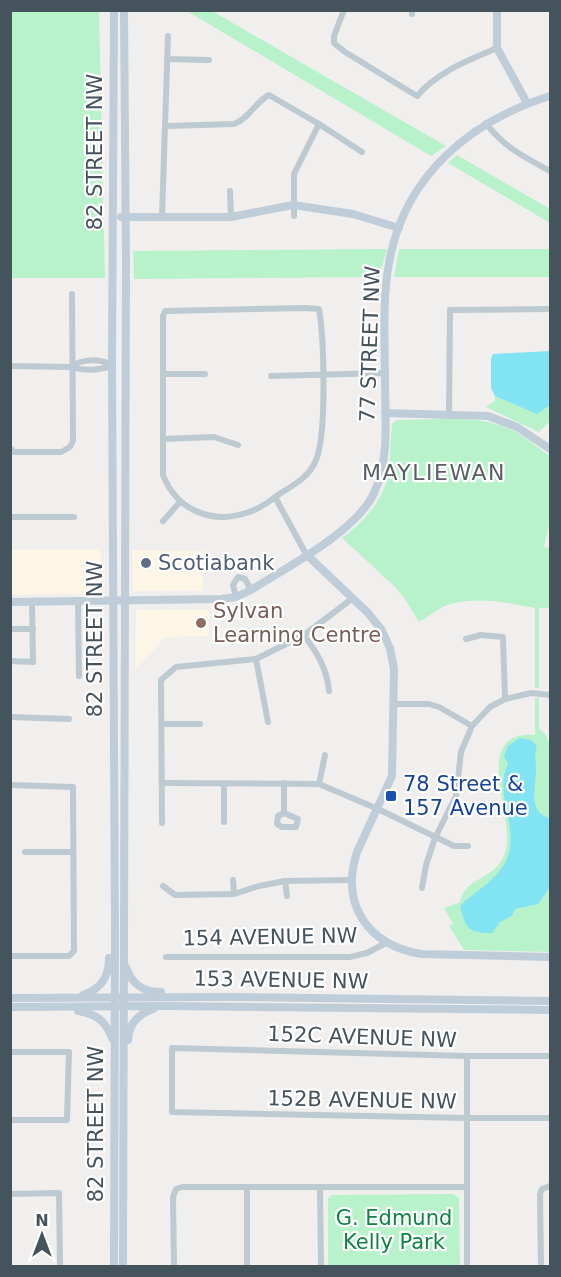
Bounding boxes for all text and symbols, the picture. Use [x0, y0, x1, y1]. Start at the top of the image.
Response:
street label: 82 STREET NW [83, 73, 107, 230]
street label: 77 STREET NW [355, 265, 385, 423]
district label: MAYLIEWAN [362, 460, 506, 485]
place label: Scotiabank [158, 551, 275, 575]
marker: Scotiabank [139, 556, 153, 570]
street label: 82 STREET NW [83, 560, 107, 717]
place label: Sylvan Learning Centre [213, 599, 381, 647]
marker: Sylvan Learning Centre [194, 616, 208, 630]
place label: 78 Street & 157 Avenue [403, 772, 528, 820]
marker: 78 Street & 157 Avenue [384, 789, 398, 803]
street label: 154 AVENUE NW [182, 923, 358, 951]
street label: 153 AVENUE NW [193, 966, 369, 994]
street label: 152C AVENUE NW [267, 1022, 457, 1052]
street label: 82 STREET NW [84, 1045, 108, 1202]
street label: 152B AVENUE NW [267, 1086, 457, 1114]
north arrow [12, 1205, 72, 1265]
park label: G. Edmund Kelly Park [336, 1206, 452, 1254]
text: N [35, 1211, 49, 1230]

